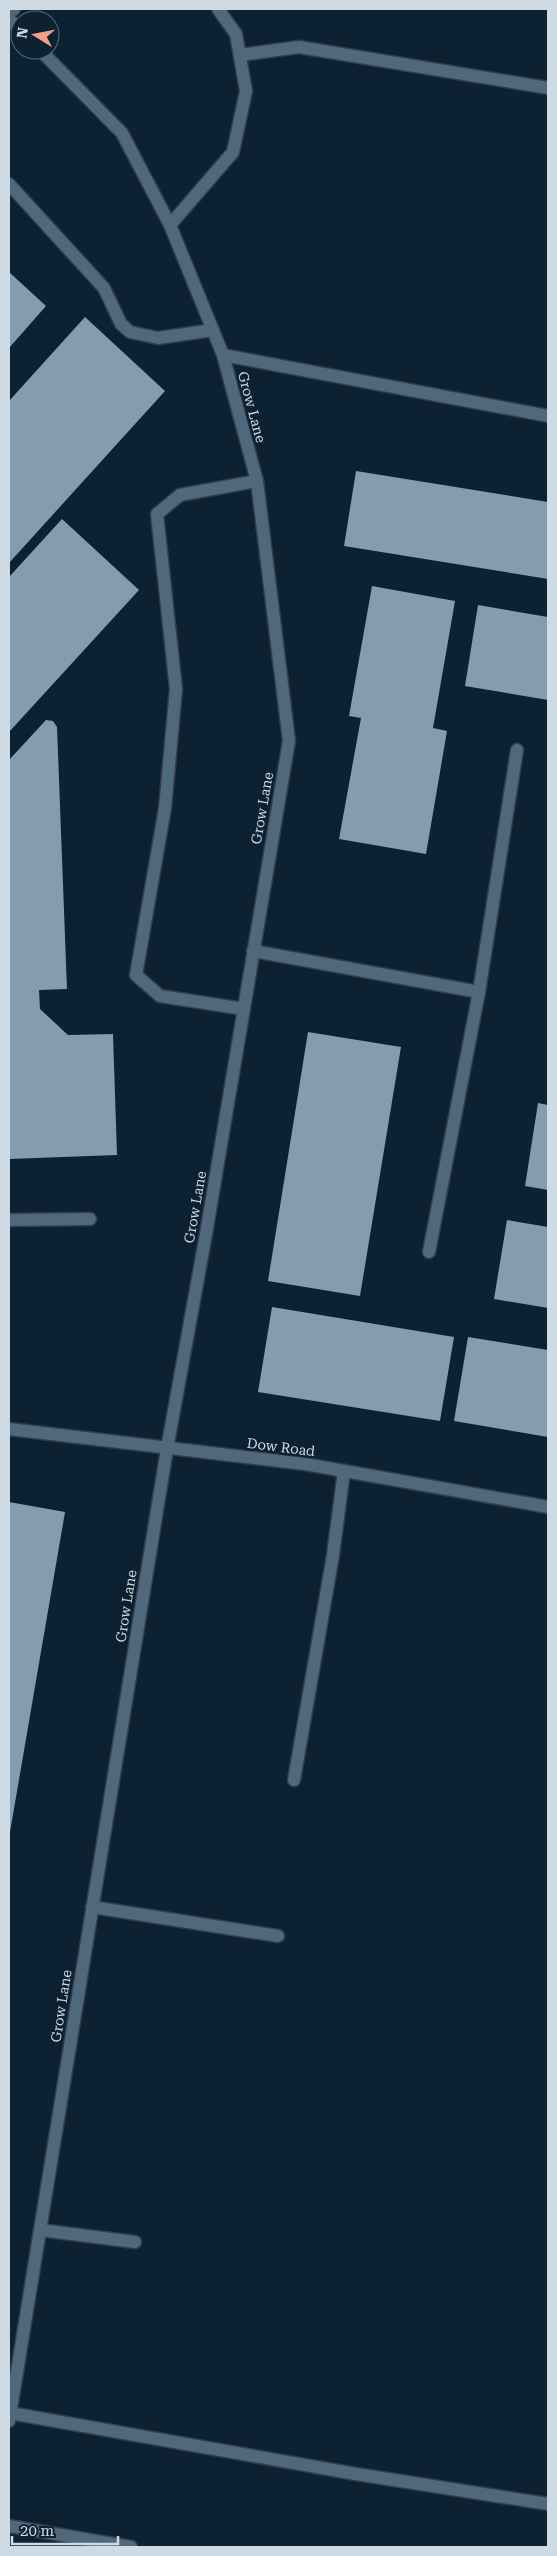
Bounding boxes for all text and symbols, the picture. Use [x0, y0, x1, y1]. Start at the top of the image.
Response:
north arrow [10, 10, 60, 60]
text: N [13, 26, 31, 39]
street label: Grow Lane [235, 370, 269, 445]
street label: Grow Lane [248, 770, 276, 845]
street label: Grow Lane [181, 1169, 209, 1244]
street label: Dow Road [246, 1435, 316, 1459]
street label: Grow Lane [112, 1568, 140, 1643]
street label: Grow Lane [47, 1968, 75, 2043]
scale bar [12, 2514, 119, 2546]
text: 20 m [20, 2522, 55, 2540]

